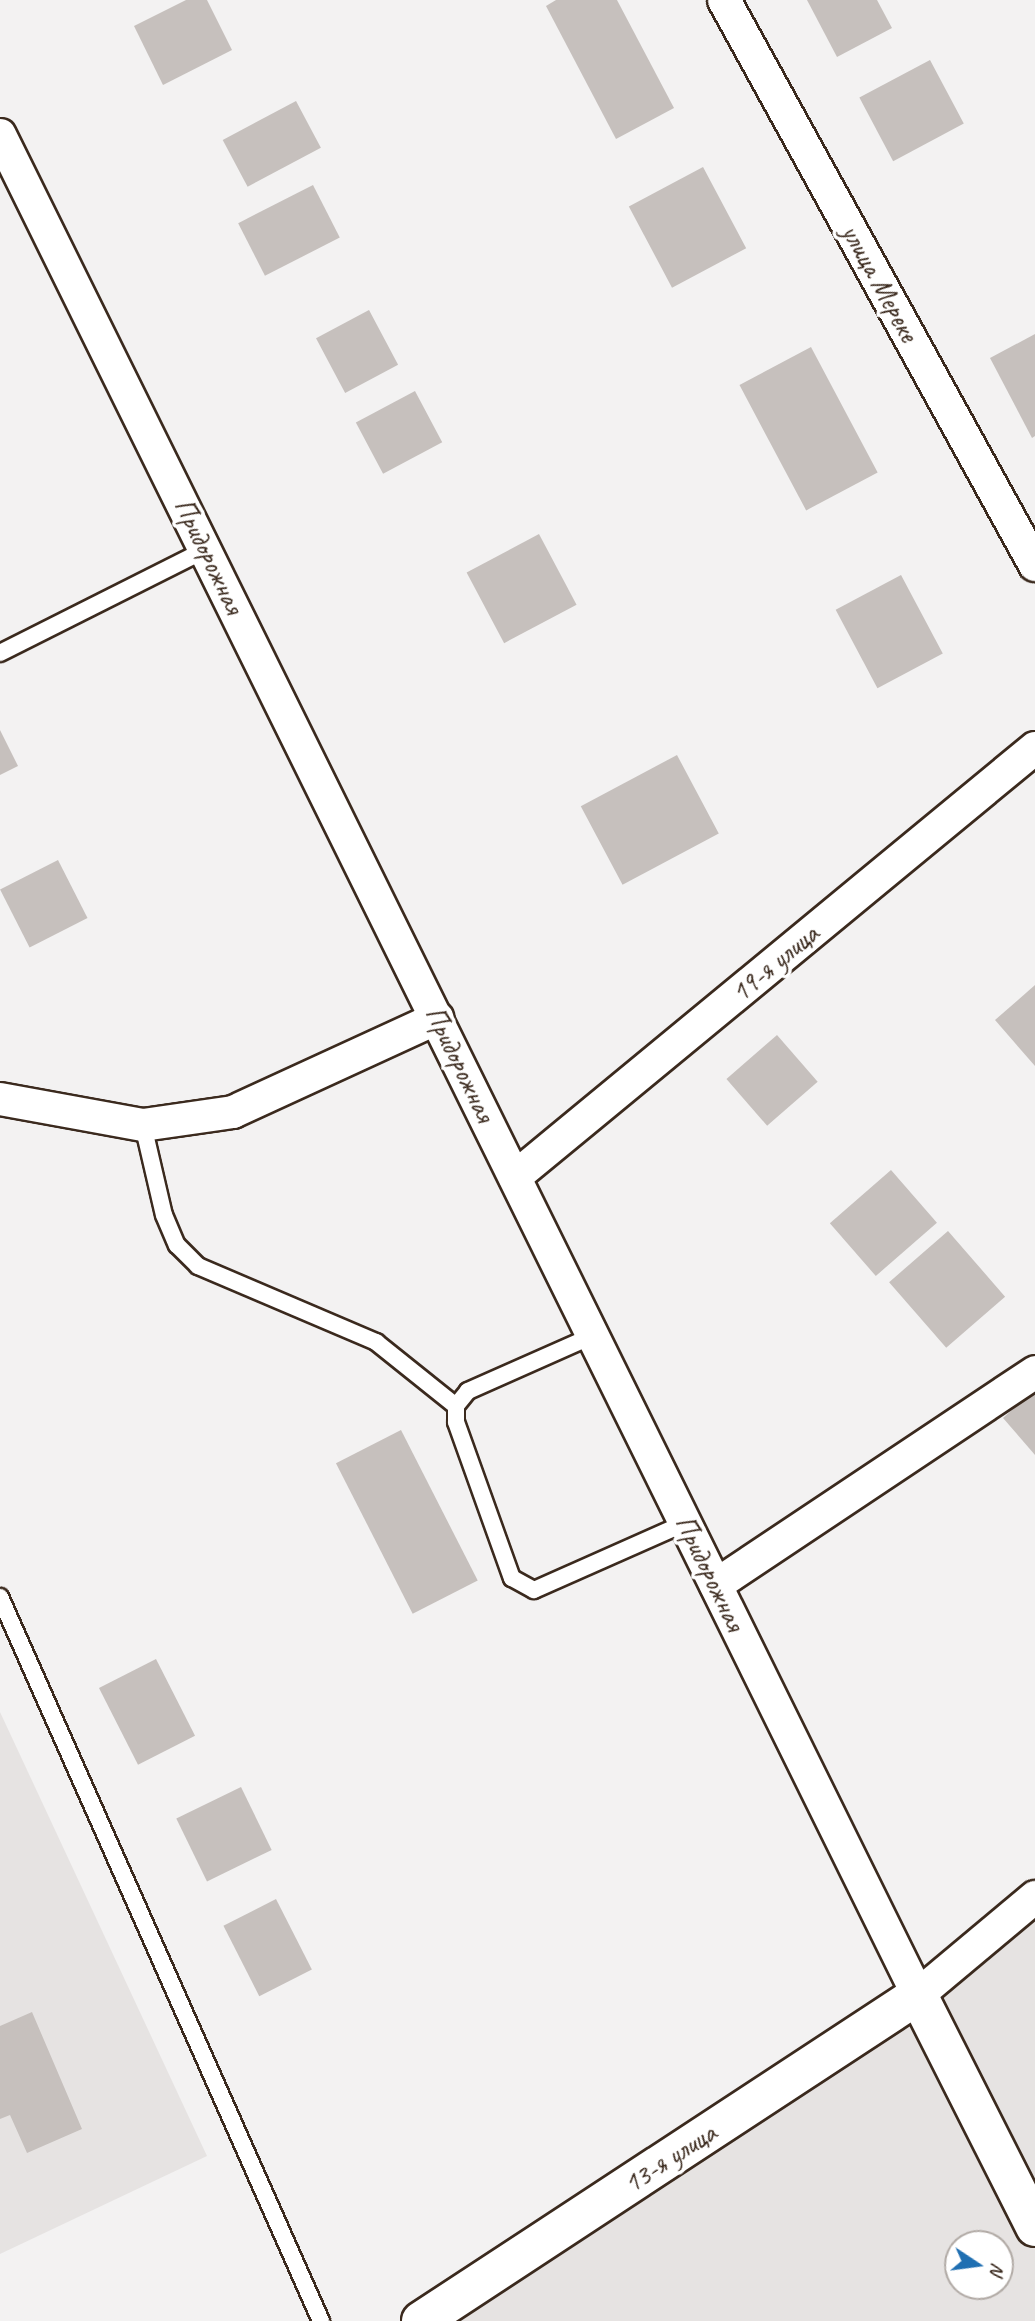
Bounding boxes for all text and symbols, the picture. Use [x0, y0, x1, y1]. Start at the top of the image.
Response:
street label: улица Мереке [834, 219, 926, 347]
street label: Придорожная [167, 493, 251, 619]
street label: 19-я улица [724, 916, 826, 1010]
street label: Придорожная [418, 1001, 502, 1127]
street label: Придорожная [668, 1510, 752, 1636]
street label: 13-я улица [617, 2115, 723, 2201]
north arrow [944, 2230, 1014, 2300]
text: N [984, 2261, 1011, 2278]

